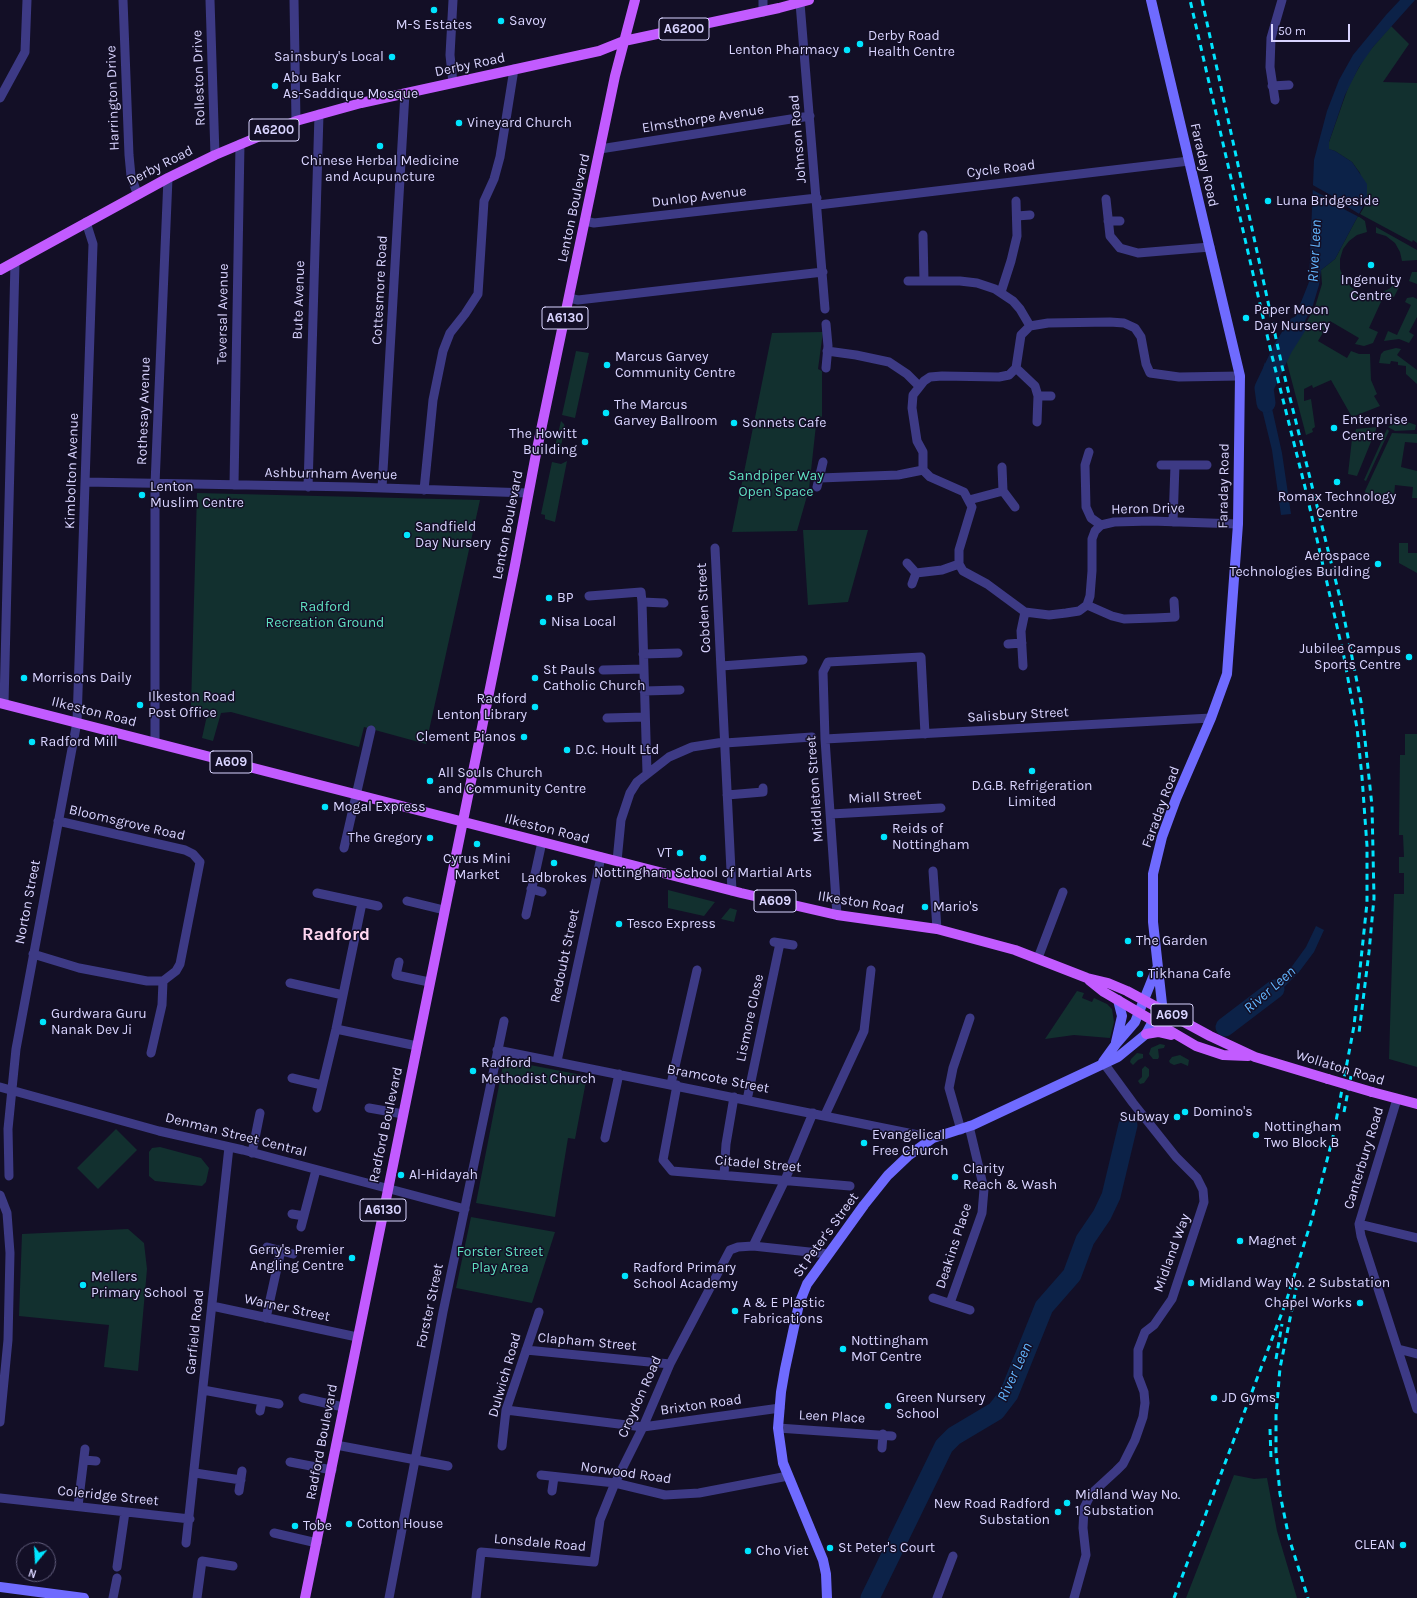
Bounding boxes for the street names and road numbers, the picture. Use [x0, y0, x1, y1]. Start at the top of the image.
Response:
road number: A6200 [659, 18, 709, 40]
street label: Rolleston Drive [189, 30, 209, 126]
street label: Harrington Drive [103, 45, 123, 151]
street label: Derby Road [433, 49, 507, 81]
street label: Johnson Road [786, 94, 810, 184]
street label: Elmsthorpe Avenue [641, 101, 765, 137]
road number: A6200 [249, 119, 299, 141]
street label: Faraday Road [1186, 121, 1222, 209]
street label: Derby Road [124, 142, 196, 190]
street label: Lenton Boulevard [554, 152, 594, 264]
street label: Cycle Road [966, 156, 1036, 182]
street label: Dunlop Avenue [651, 183, 747, 211]
street label: Cottesmore Road [369, 235, 391, 345]
street label: Bute Avenue [289, 260, 309, 340]
street label: Teversal Avenue [214, 263, 232, 365]
road number: A6130 [542, 307, 588, 329]
street label: Rothesay Avenue [134, 357, 154, 465]
street label: Kimbolton Avenue [62, 413, 82, 529]
street label: Faraday Road [1215, 443, 1233, 529]
street label: Ashburnham Avenue [264, 464, 398, 484]
street label: Lenton Boulevard [489, 469, 527, 581]
street label: Heron Drive [1111, 500, 1185, 518]
street label: Cobden Street [693, 563, 715, 653]
street label: Ilkeston Road [50, 693, 138, 731]
street label: Salisbury Street [967, 704, 1069, 726]
street label: Middleton Street [803, 735, 827, 843]
road number: A609 [210, 751, 252, 773]
street label: Faraday Road [1138, 764, 1184, 850]
street label: Miall Street [848, 787, 922, 807]
street label: Bloomsgrove Road [67, 801, 187, 845]
street label: Ilkeston Road [503, 810, 591, 848]
street label: Norton Street [12, 858, 44, 946]
street label: Ilkeston Road [817, 888, 905, 918]
road number: A609 [754, 890, 796, 912]
street label: Redoubt Street [547, 908, 583, 1004]
street label: Lismore Close [733, 973, 767, 1063]
road number: A609 [1151, 1004, 1193, 1026]
street label: Wollaton Road [1293, 1046, 1387, 1090]
street label: Bramcote Street [666, 1061, 770, 1097]
street label: Radford Boulevard [366, 1066, 406, 1184]
street label: Canterbury Road [1340, 1105, 1388, 1211]
street label: Denman Street Central [163, 1109, 309, 1161]
street label: Citadel Street [714, 1152, 802, 1176]
street label: St Peter's Street [790, 1189, 862, 1281]
road number: A6130 [360, 1199, 406, 1221]
street label: Deakins Place [932, 1201, 976, 1291]
street label: Midland Way [1150, 1211, 1194, 1295]
street label: Forster Street [413, 1262, 447, 1350]
street label: Garfield Road [182, 1288, 208, 1376]
street label: Warner Street [243, 1291, 331, 1325]
street label: Clapham Street [537, 1329, 637, 1355]
street label: Dulwich Road [485, 1331, 525, 1419]
street label: Croydon Road [614, 1353, 666, 1441]
street label: Radford Boulevard [303, 1383, 341, 1501]
street label: Brixton Road [659, 1391, 743, 1419]
street label: Leen Place [798, 1407, 866, 1427]
street label: Norwood Road [579, 1458, 673, 1488]
street label: Coleridge Street [57, 1482, 159, 1510]
street label: Lonsdale Road [493, 1531, 587, 1555]

